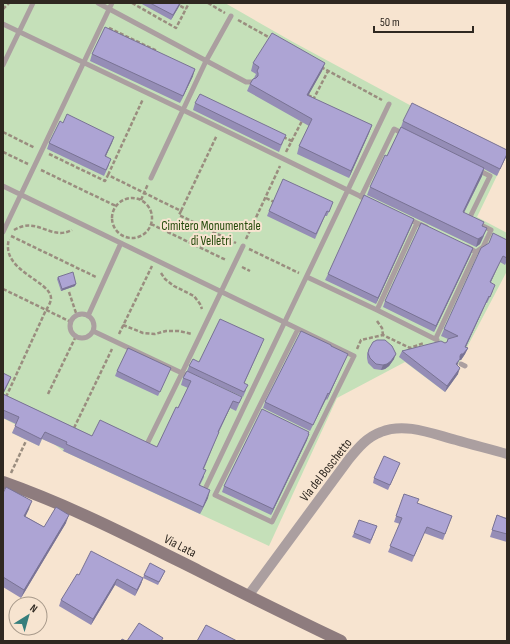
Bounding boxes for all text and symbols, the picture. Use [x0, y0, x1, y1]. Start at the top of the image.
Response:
scale bar [374, 8, 473, 34]
text: 50 m [380, 15, 400, 30]
park label: Cimitero Monumentale di Velletri [161, 218, 261, 249]
street label: Via del Boschetto [296, 435, 356, 505]
street label: Via Lata [161, 531, 199, 561]
north arrow [8, 596, 48, 636]
text: N [27, 601, 40, 615]

